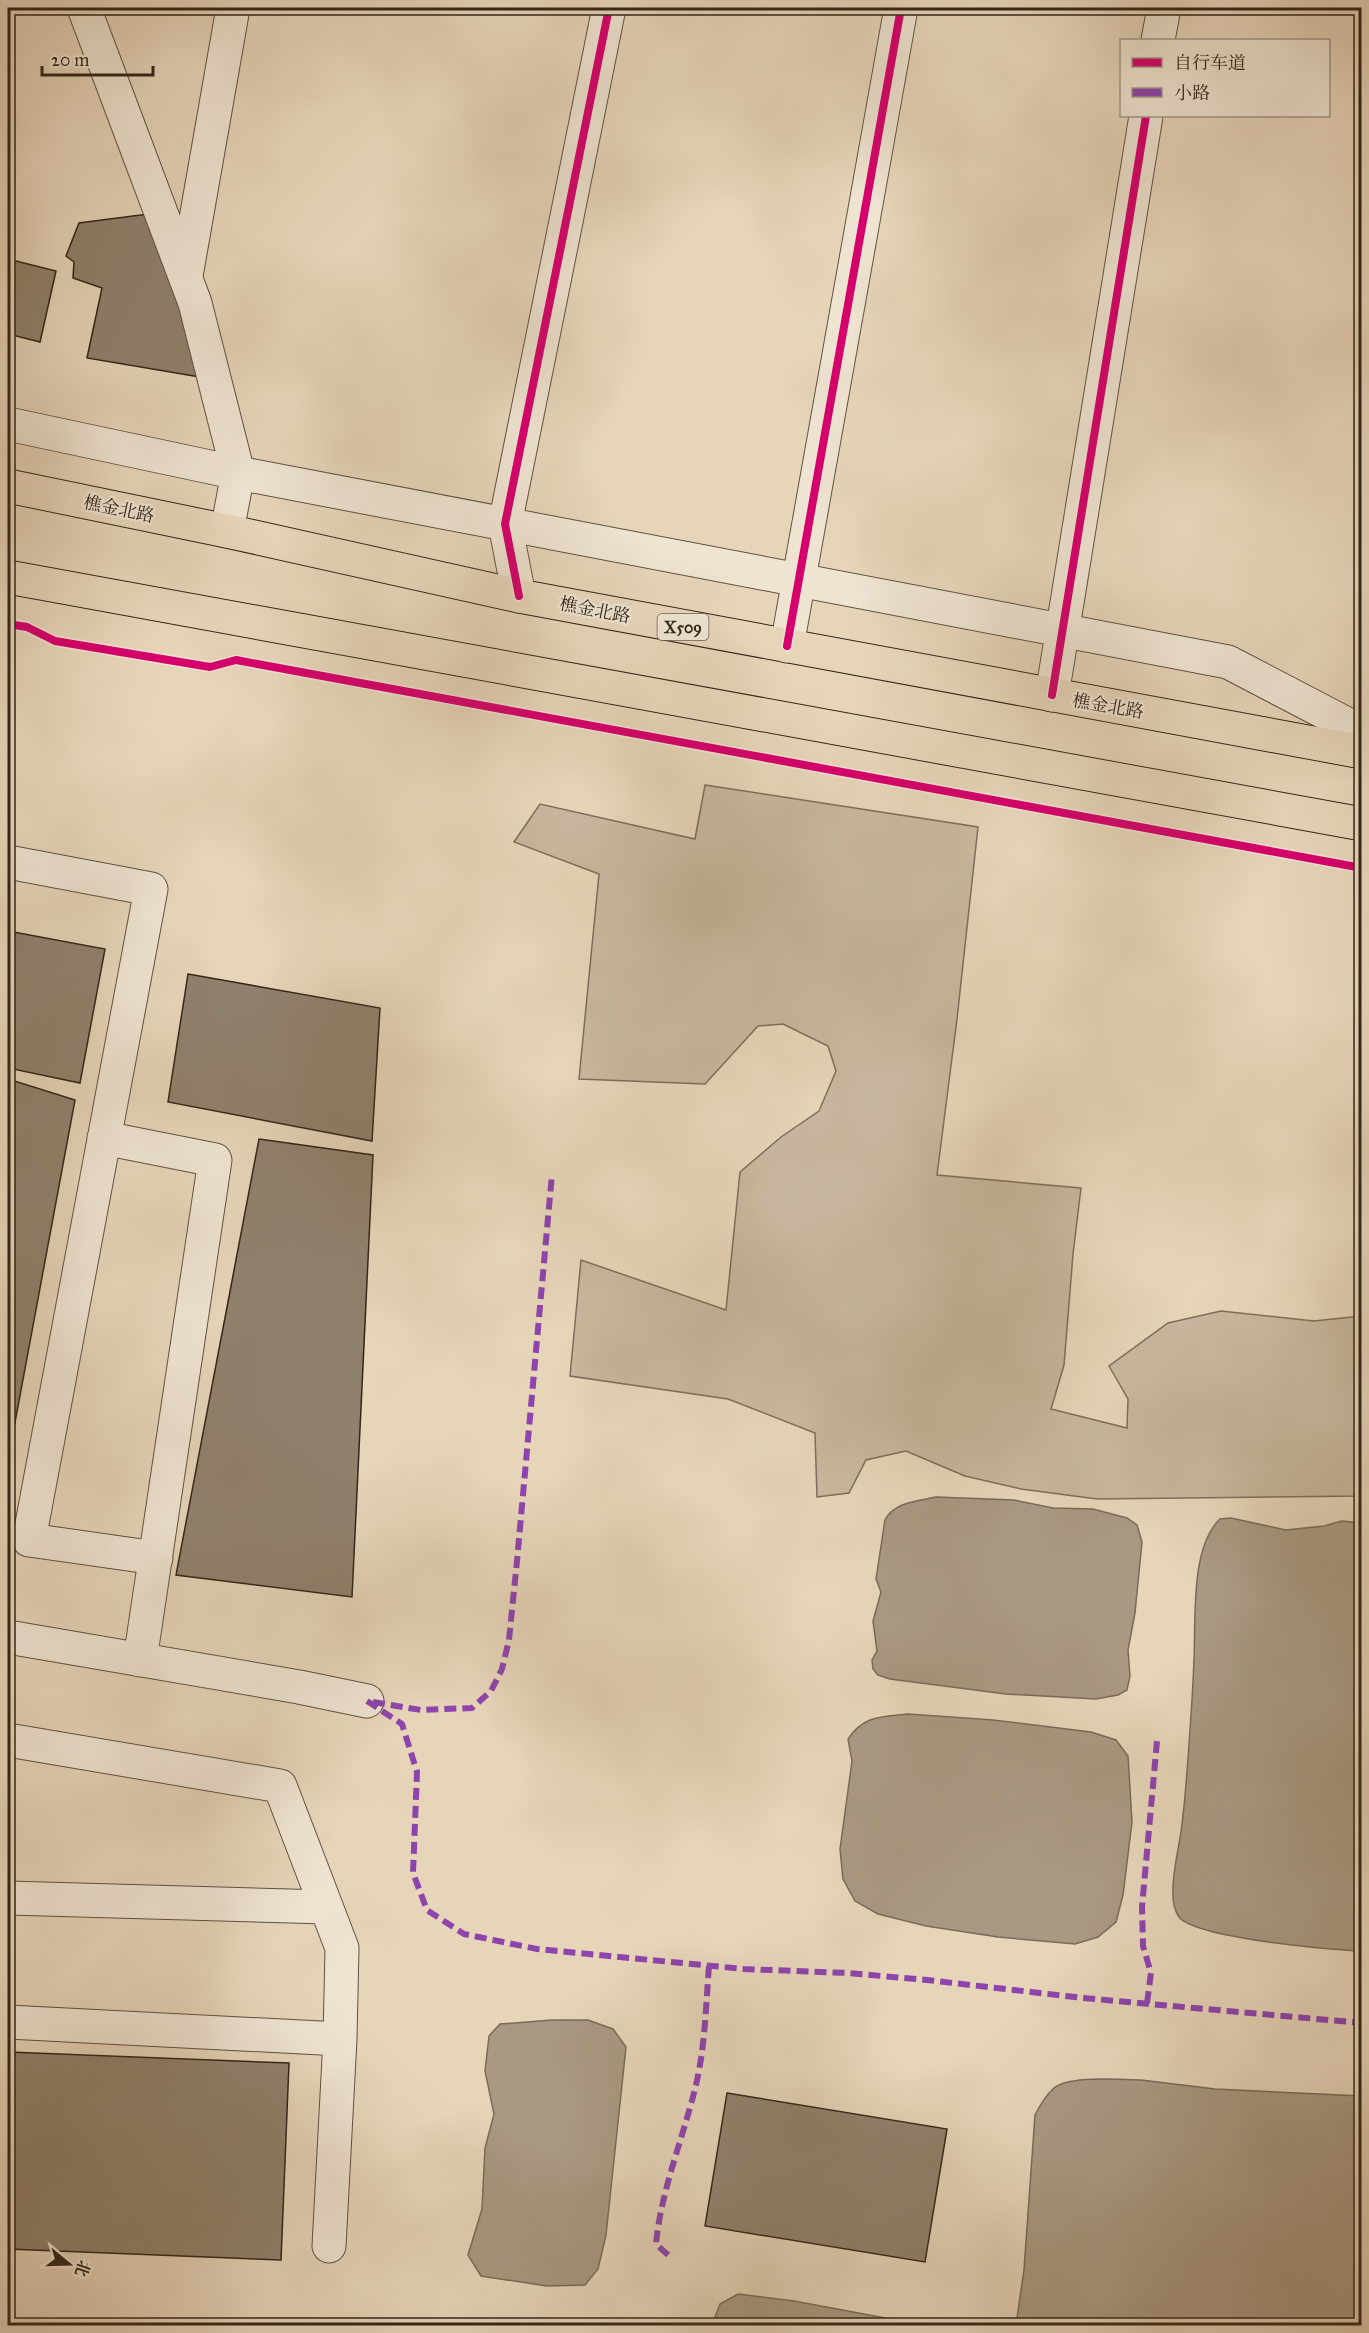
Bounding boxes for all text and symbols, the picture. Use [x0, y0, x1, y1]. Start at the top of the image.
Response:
scale bar [42, 39, 153, 77]
legend [1120, 39, 1330, 117]
text: 20 m [51, 49, 89, 71]
text: 自行车道 [1174, 52, 1246, 74]
text: 小路 [1174, 82, 1210, 104]
street label: 樵金北路 [81, 491, 157, 527]
street label: 樵金北路 [558, 592, 632, 628]
road number: X509 [658, 614, 708, 640]
street label: 樵金北路 [1071, 689, 1145, 723]
north arrow [39, 2234, 99, 2294]
text: 北 [71, 2258, 94, 2279]

